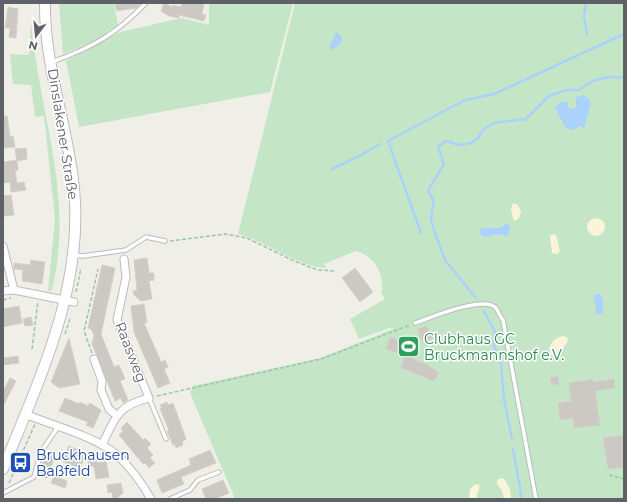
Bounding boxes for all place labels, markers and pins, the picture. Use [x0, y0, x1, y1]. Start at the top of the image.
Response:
place label: Clubhaus GC Bruckmannshof e.V. [424, 330, 564, 364]
sports icon: Clubhaus GC Bruckmannshof e.V. [395, 334, 421, 360]
place label: Bruckhausen Baßfeld [36, 446, 130, 480]
bus stop icon: Bruckhausen Baßfeld [8, 450, 34, 476]

